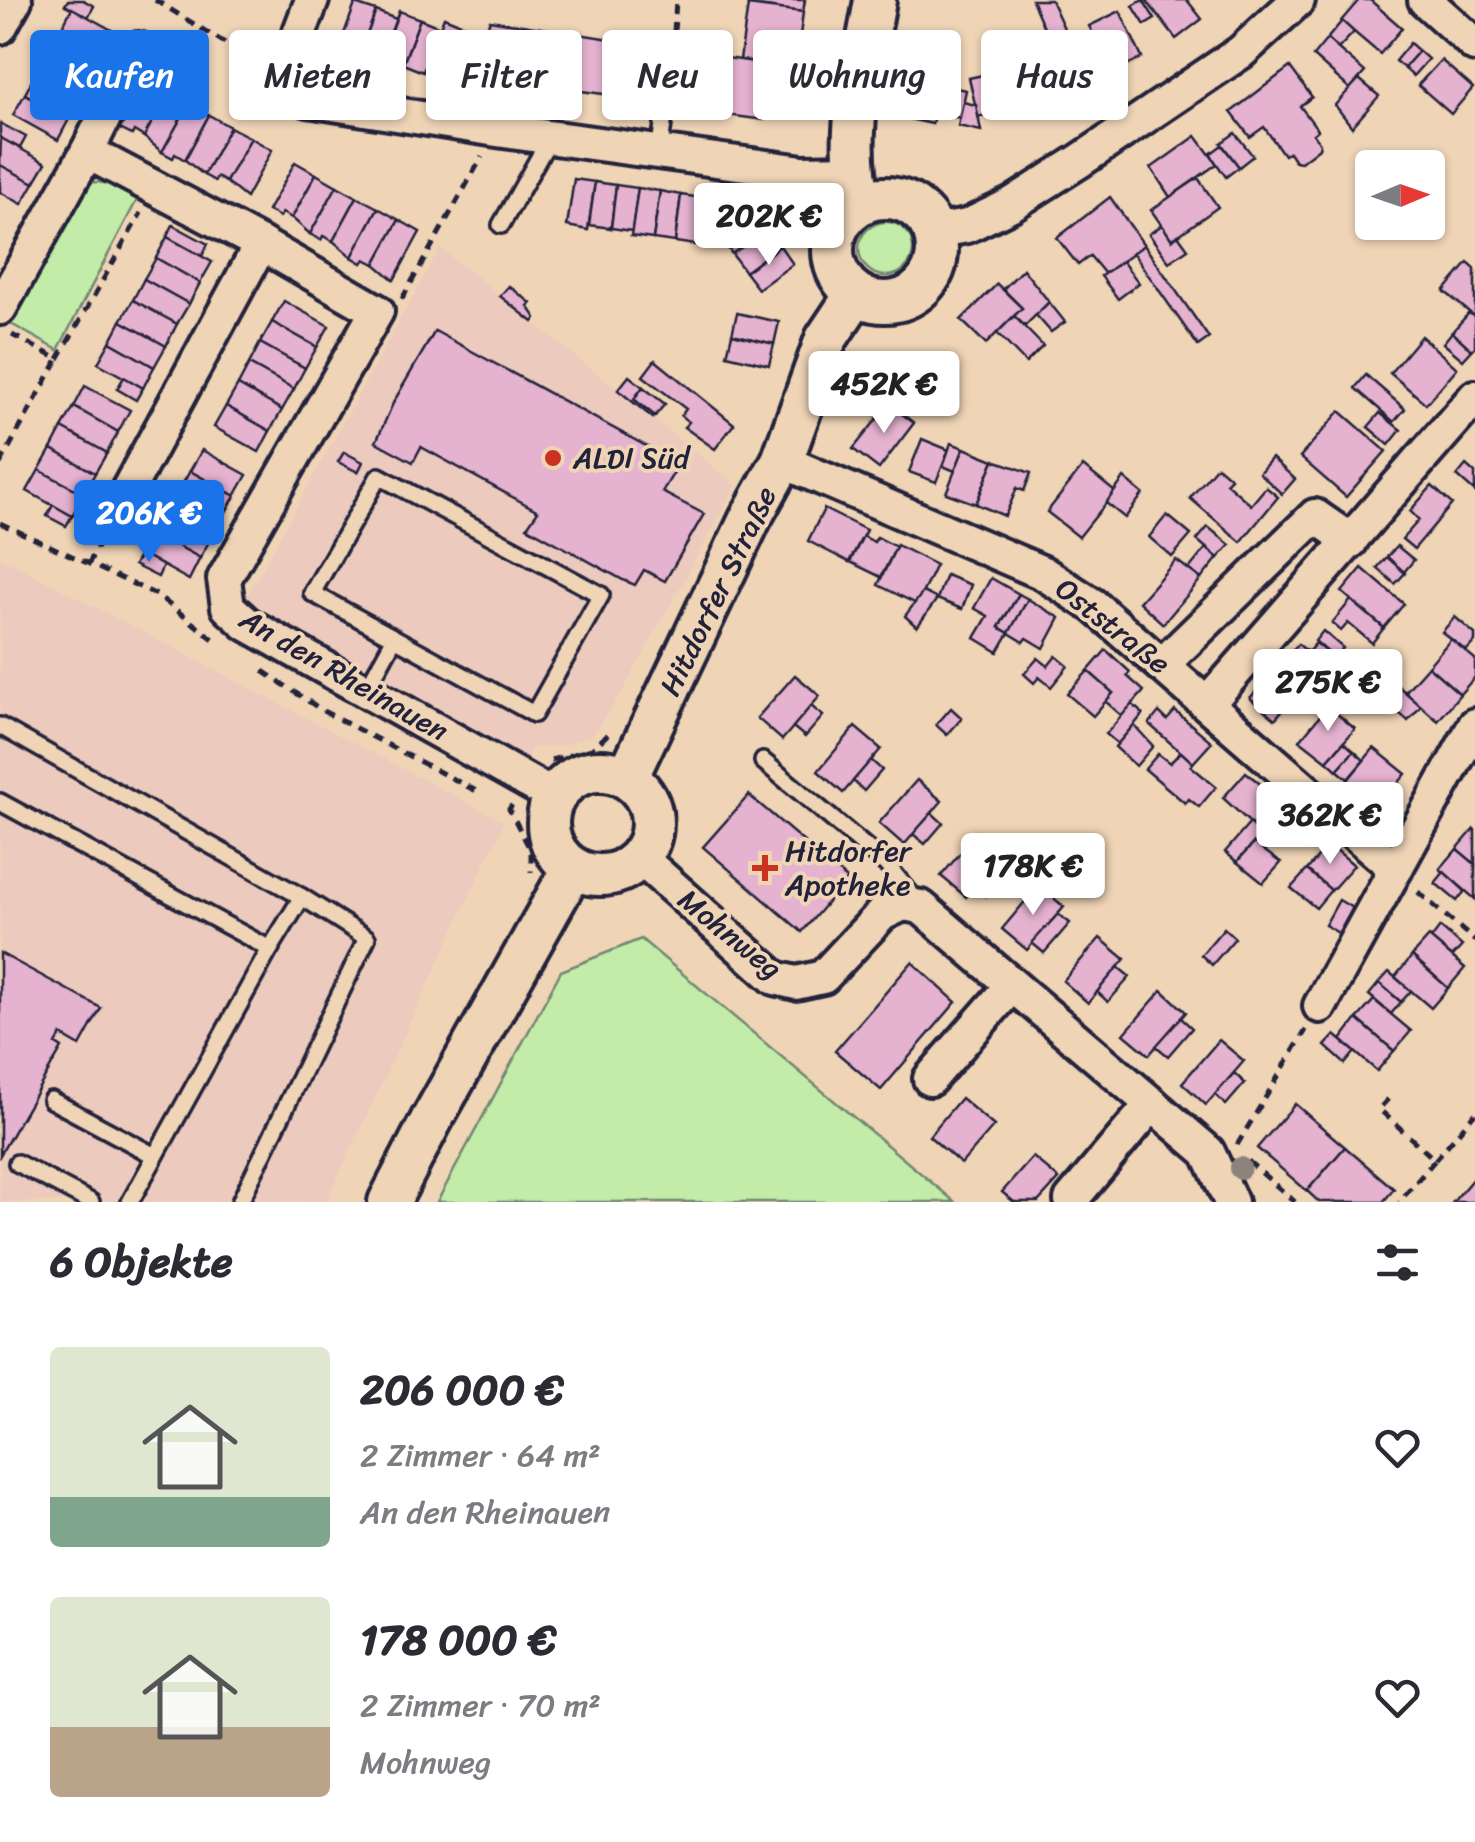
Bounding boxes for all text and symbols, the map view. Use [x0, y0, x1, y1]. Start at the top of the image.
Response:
chip: Kaufen [30, 30, 209, 120]
chip: Mieten [229, 30, 406, 120]
chip: Filter [426, 30, 582, 120]
chip: Neu [602, 30, 733, 120]
chip: Wohnung [753, 30, 961, 120]
chip: Haus [981, 30, 1128, 120]
north arrow [1355, 150, 1445, 240]
map controls [1355, 150, 1445, 240]
pin: 202K € [688, 183, 850, 268]
text: 202K € [716, 187, 822, 244]
pin: 452K € [803, 351, 965, 436]
text: 452K € [830, 355, 938, 412]
place label: ALDI Süd [572, 431, 692, 485]
marker: ALDI Süd [542, 447, 564, 469]
street label: Hitdorfer Straße [644, 477, 792, 705]
pin: 206K € [68, 480, 230, 565]
text: 206K € [96, 484, 202, 541]
street label: Oststraße [1043, 563, 1183, 689]
street label: An den Rheinauen [228, 592, 459, 757]
pin: 275K € [1247, 649, 1409, 734]
text: 275K € [1275, 653, 1381, 710]
pin: 362K € [1249, 782, 1411, 867]
text: 362K € [1278, 786, 1382, 843]
place label: Hitdorfer Apotheke [784, 824, 913, 912]
pin: 178K € [952, 833, 1114, 918]
text: 178K € [983, 837, 1083, 894]
marker: Hitdorfer Apotheke [754, 857, 776, 879]
street label: Mohnweg [665, 874, 795, 994]
text: 6 Objekte [50, 1225, 233, 1299]
icon: filters [1370, 1235, 1425, 1290]
text: 206 000 € [360, 1353, 564, 1427]
icon: home [130, 1387, 250, 1507]
icon: heart [1370, 1420, 1425, 1475]
text: 2 Zimmer · 64 m² [360, 1427, 601, 1484]
text: An den Rheinauen [360, 1484, 610, 1541]
text: 178 000 € [360, 1603, 557, 1677]
icon: home [130, 1637, 250, 1757]
icon: heart [1370, 1670, 1425, 1725]
text: 2 Zimmer · 70 m² [360, 1677, 601, 1734]
text: Mohnweg [360, 1734, 491, 1791]

